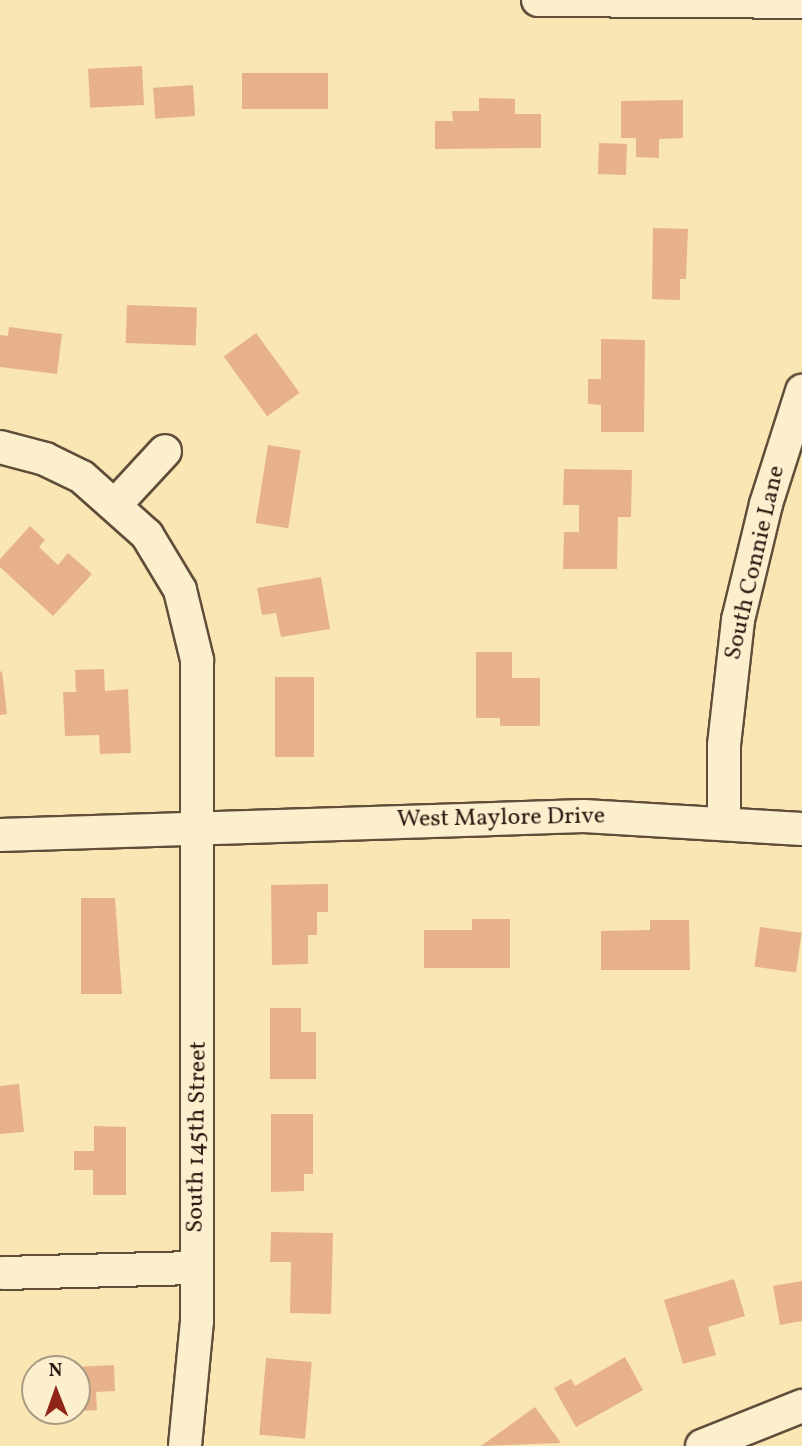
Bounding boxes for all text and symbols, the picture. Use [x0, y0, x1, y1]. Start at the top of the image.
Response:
street label: South Connie Lane [720, 463, 792, 663]
street label: West Maylore Drive [397, 803, 605, 835]
street label: South 145th Street [182, 1041, 214, 1233]
north arrow [21, 1355, 91, 1425]
text: N [49, 1358, 63, 1384]

